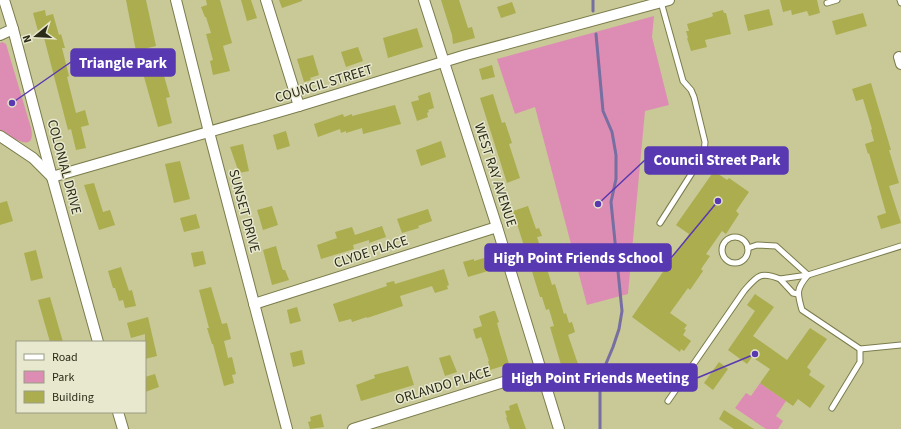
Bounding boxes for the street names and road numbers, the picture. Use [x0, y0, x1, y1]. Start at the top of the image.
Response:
street label: COUNCIL STREET [273, 60, 376, 108]
street label: COLONIAL DRIVE [42, 117, 86, 217]
street label: WEST RAY AVENUE [469, 120, 521, 230]
street label: SUNSET DRIVE [223, 167, 265, 255]
street label: CLYDE PLACE [331, 231, 411, 273]
street label: ORLANDO PLACE [393, 362, 493, 410]

